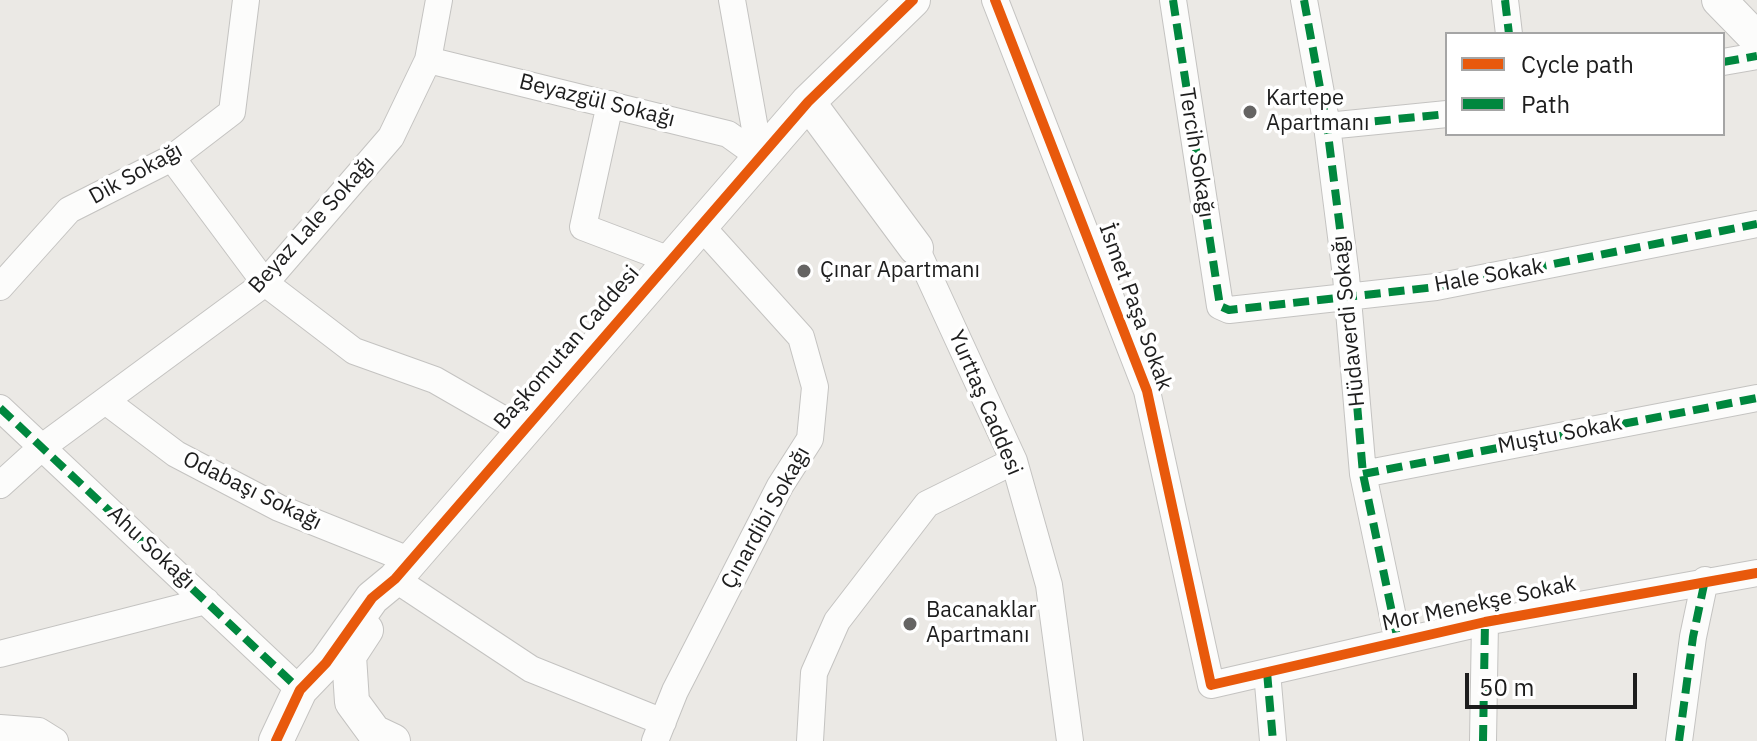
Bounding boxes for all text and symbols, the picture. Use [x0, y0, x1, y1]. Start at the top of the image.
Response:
legend [1445, 32, 1725, 136]
text: Cycle path [1521, 48, 1634, 80]
street label: Beyazgül Sokağı [516, 69, 678, 133]
street label: Tercih Sokağı [1173, 86, 1219, 220]
place label: Kartepe Apartmanı [1266, 86, 1369, 138]
text: Path [1521, 88, 1570, 120]
marker: Kartepe Apartmanı [1241, 103, 1259, 121]
street label: Dik Sokağı [85, 138, 187, 210]
street label: Beyaz Lale Sokağı [243, 151, 381, 299]
street label: İsmet Paşa Sokak [1092, 220, 1178, 394]
street label: Hüdaverdi Sokağı [1327, 234, 1371, 408]
street label: Hale Sokak [1432, 253, 1546, 299]
place label: Çınar Apartmanı [820, 258, 980, 284]
street label: Başkomutan Caddesi [489, 261, 645, 435]
marker: Çınar Apartmanı [795, 262, 813, 280]
street label: Yurttaş Caddesi [943, 326, 1027, 480]
street label: Muştu Sokak [1496, 410, 1624, 460]
street label: Çınardibi Sokağı [716, 442, 816, 594]
street label: Odabaşı Sokağı [178, 446, 326, 536]
street label: Ahu Sokağı [102, 501, 200, 595]
street label: Mor Menekşe Sokak [1380, 571, 1578, 637]
place label: Bacanaklar Apartmanı [926, 598, 1037, 650]
marker: Bacanaklar Apartmanı [901, 615, 919, 633]
scale bar [1469, 657, 1641, 707]
text: 50 m [1479, 671, 1534, 703]

